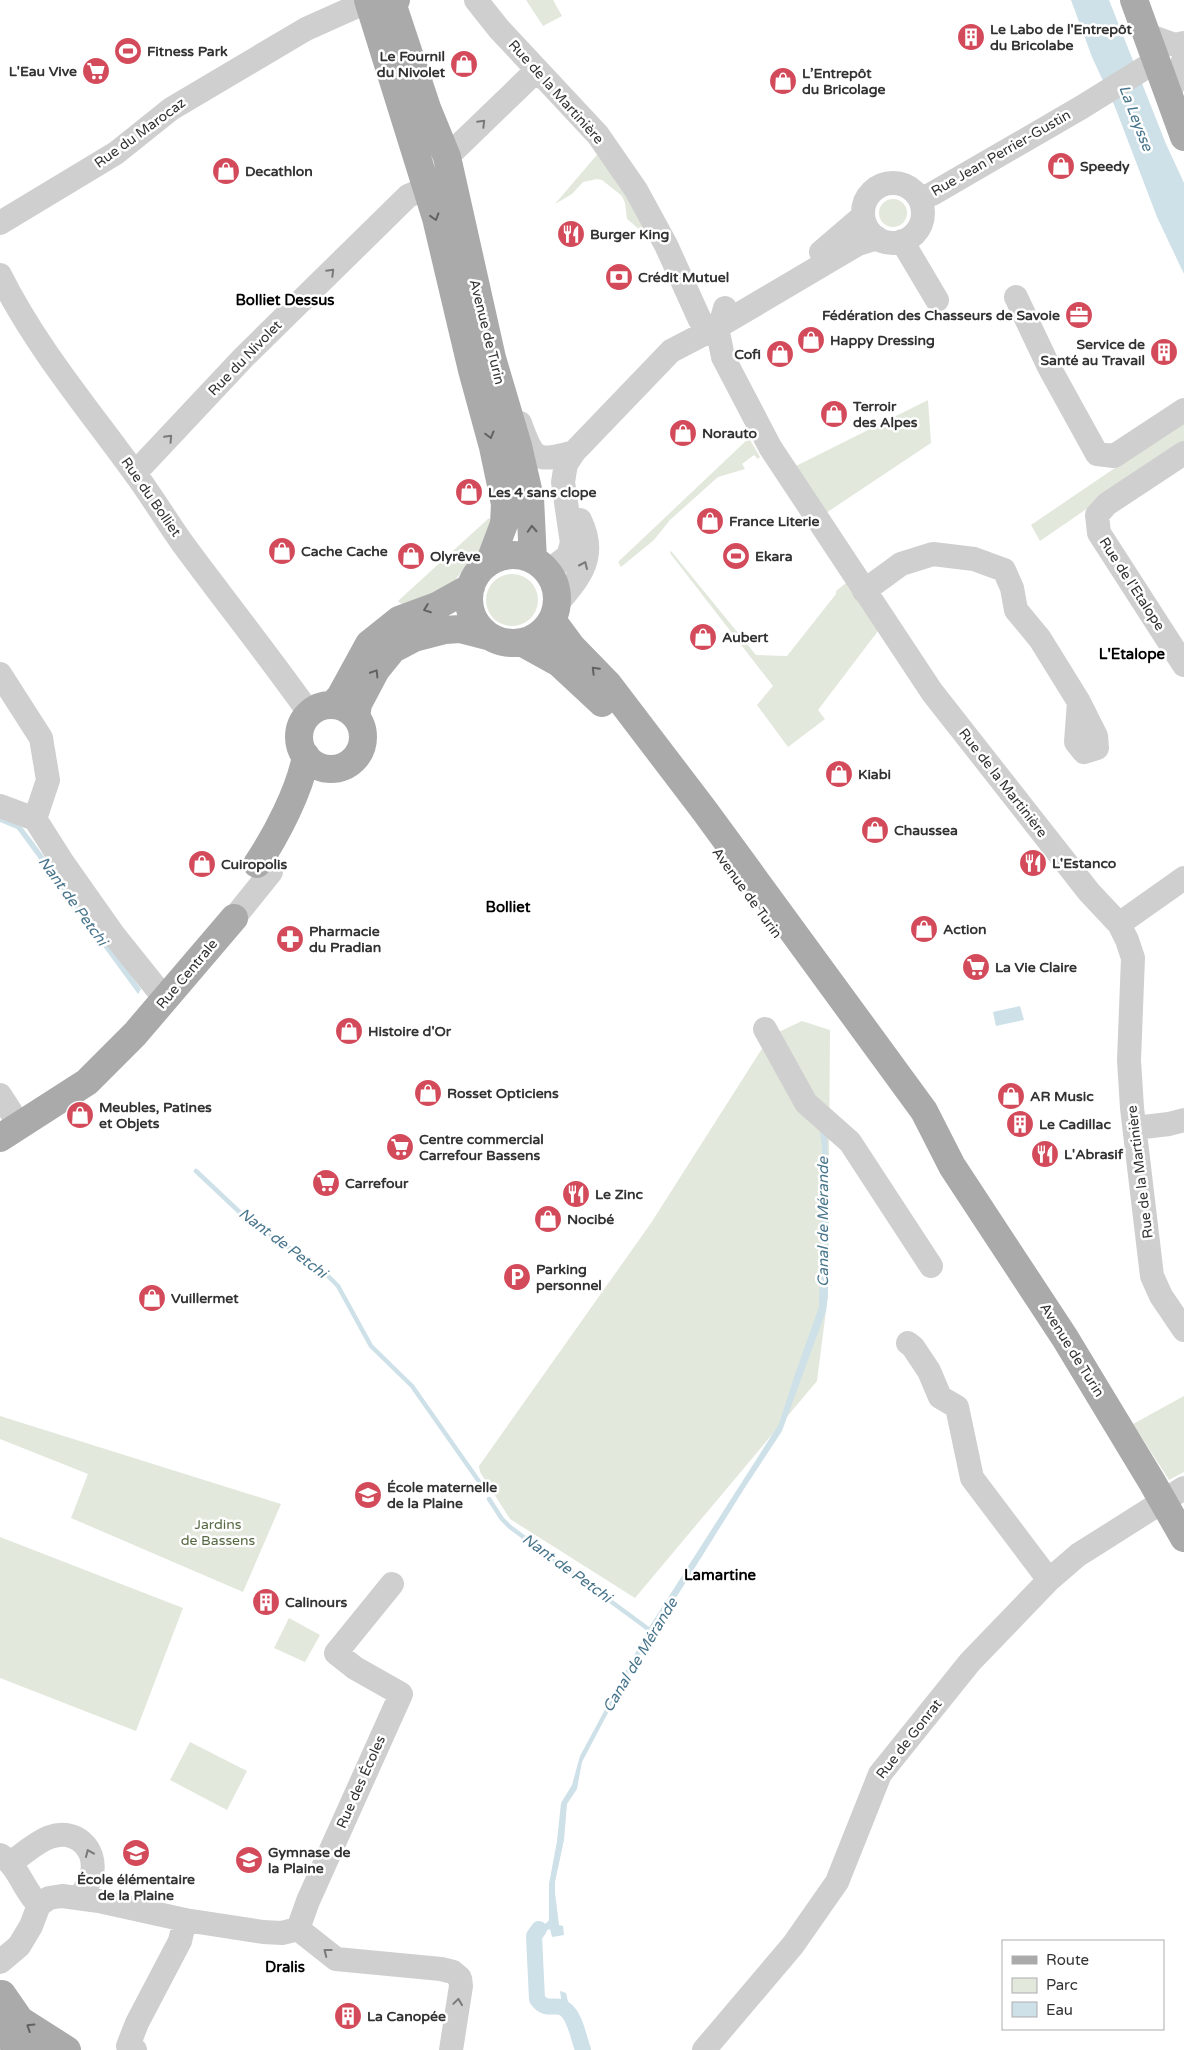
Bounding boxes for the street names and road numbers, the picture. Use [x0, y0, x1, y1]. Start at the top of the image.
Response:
street label: Rue de la Martinière [505, 36, 607, 148]
street label: Rue du Marocaz [91, 94, 189, 172]
street label: Rue Jean Perrier-Gustin [928, 106, 1074, 200]
street label: Avenue de Turin [466, 278, 508, 386]
street label: Rue du Nivolet [205, 316, 286, 399]
street label: Rue du Bolliet [117, 454, 185, 540]
street label: Rue de l'Etalope [1096, 534, 1169, 634]
street label: Rue de la Martinière [955, 725, 1051, 841]
street label: Avenue de Turin [708, 844, 786, 942]
street label: Rue Centrale [153, 936, 221, 1012]
street label: Rue de la Martinière [1123, 1104, 1157, 1240]
street label: Avenue de Turin [1036, 1300, 1108, 1400]
street label: Rue de Gonrat [873, 1695, 946, 1782]
street label: Rue des Écoles [333, 1733, 389, 1831]

